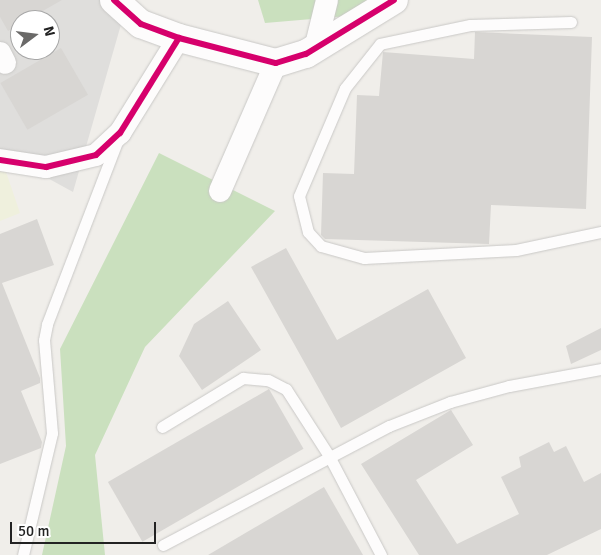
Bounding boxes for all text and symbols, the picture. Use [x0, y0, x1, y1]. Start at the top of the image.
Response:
north arrow [10, 10, 60, 60]
text: N [40, 24, 58, 38]
scale bar [12, 512, 159, 544]
text: 50 m [18, 522, 49, 540]

